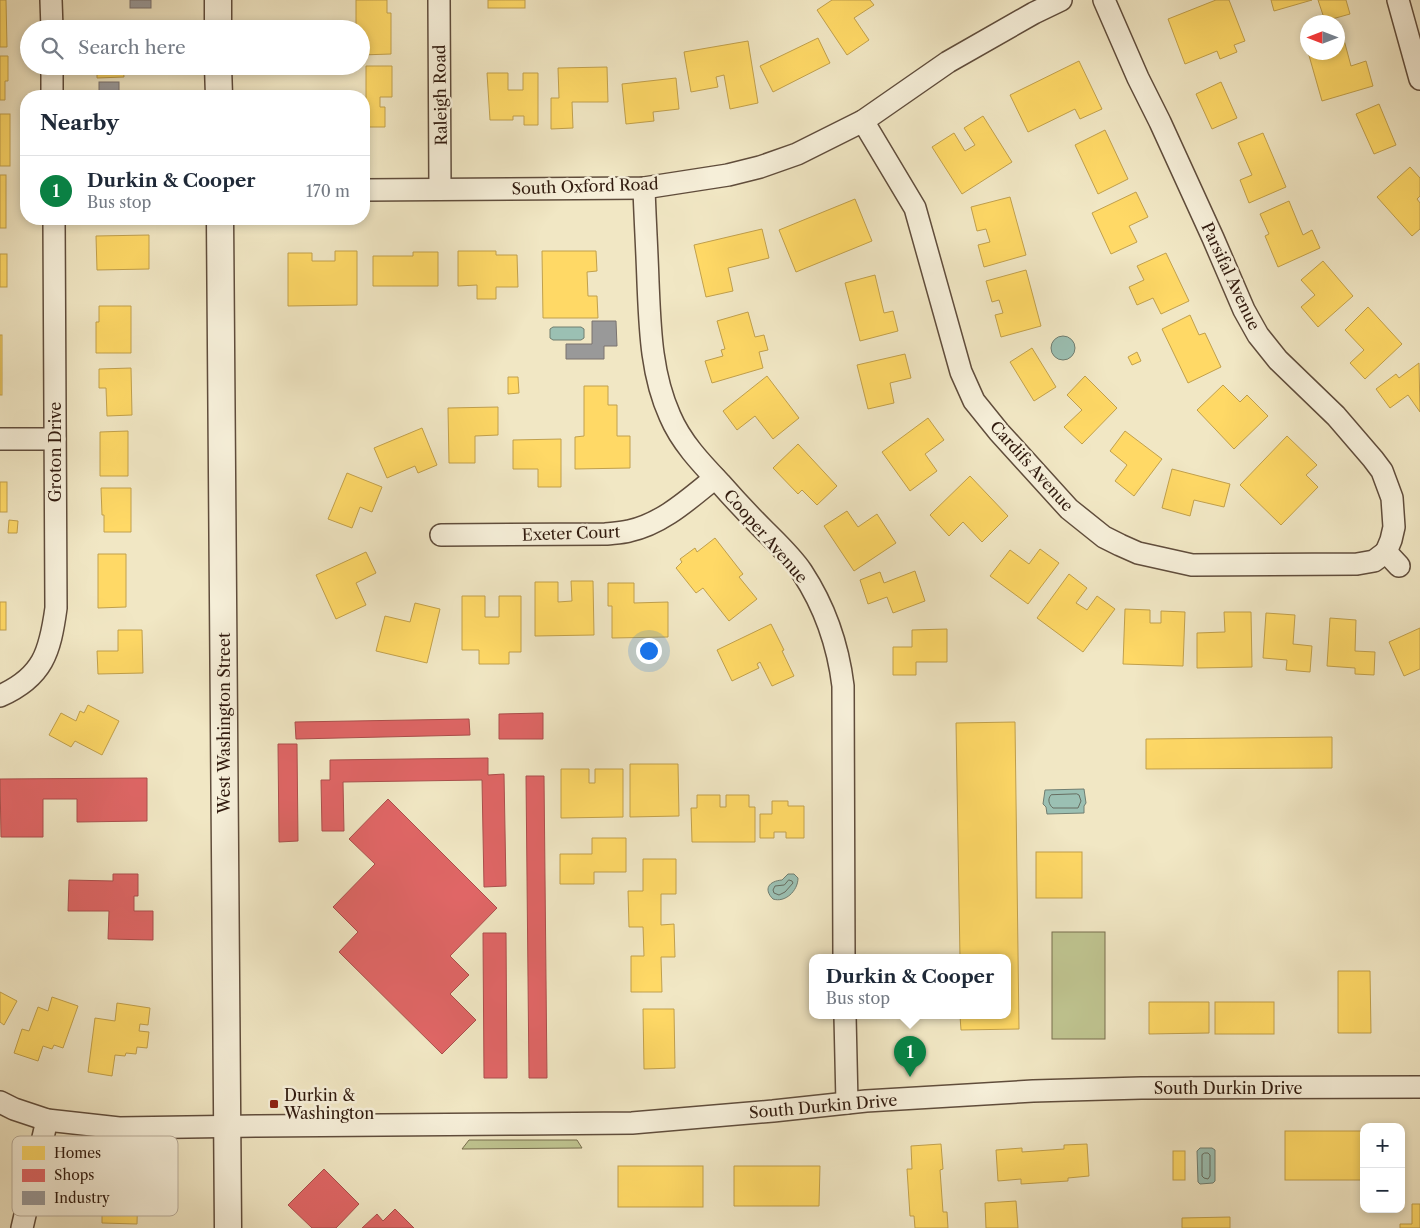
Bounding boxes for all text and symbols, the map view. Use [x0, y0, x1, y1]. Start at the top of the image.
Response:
north arrow [1300, 15, 1345, 60]
search box [20, 20, 370, 75]
icon: search [38, 34, 66, 62]
text: Search here [78, 36, 186, 59]
street label: Raleigh Road [429, 44, 451, 146]
text: Nearby [40, 110, 119, 135]
text: Durkin & Cooper [87, 169, 256, 192]
street label: South Oxford Road [511, 173, 659, 199]
text: 1 [52, 181, 60, 201]
text: 170 m [306, 181, 350, 201]
text: Bus stop [87, 192, 151, 212]
street label: Parsifal Avenue [1197, 219, 1265, 333]
street label: Groton Drive [45, 402, 65, 502]
street label: Cardifs Avenue [986, 417, 1078, 515]
street label: Cooper Avenue [720, 485, 812, 587]
street label: Exeter Court [521, 521, 621, 545]
street label: West Washington Street [214, 632, 234, 815]
your location [636, 638, 662, 664]
popup [809, 954, 1011, 1019]
text: Durkin & Cooper [826, 965, 994, 988]
text: Bus stop [826, 988, 890, 1008]
pin: 1 [894, 1036, 926, 1077]
street label: South Durkin Drive [1154, 1078, 1302, 1098]
place label: Durkin & Washington [283, 1085, 374, 1123]
street label: South Durkin Drive [748, 1090, 898, 1122]
marker: Durkin & Washington [268, 1098, 280, 1110]
map controls [1360, 1123, 1405, 1213]
button: + [1360, 1123, 1405, 1168]
legend [12, 1136, 178, 1216]
text: Homes [54, 1144, 101, 1162]
text: Shops [54, 1166, 94, 1184]
button: − [1360, 1168, 1405, 1213]
text: Industry [54, 1189, 110, 1207]

